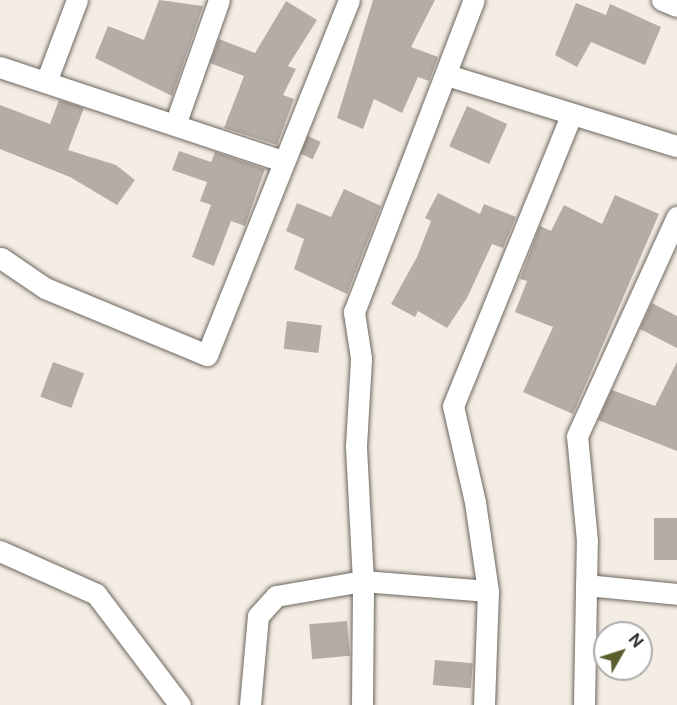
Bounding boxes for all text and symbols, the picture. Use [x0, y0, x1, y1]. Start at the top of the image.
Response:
north arrow [593, 621, 653, 681]
text: N [624, 630, 647, 651]

